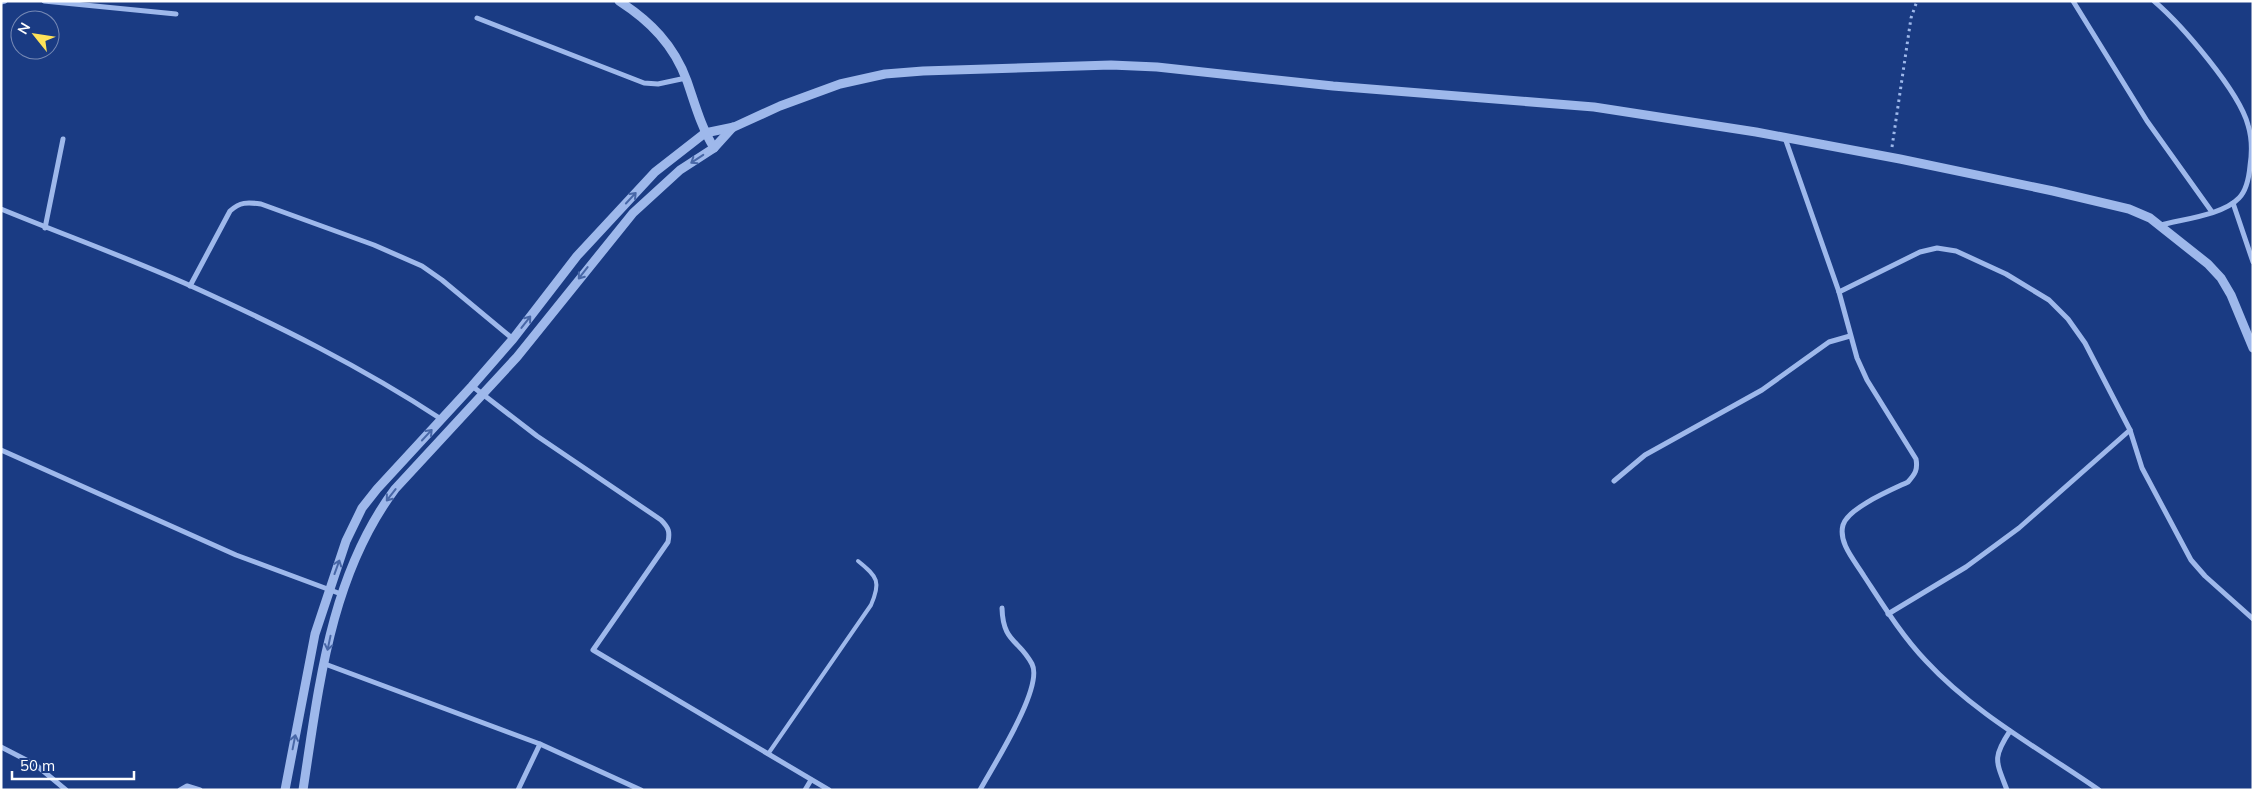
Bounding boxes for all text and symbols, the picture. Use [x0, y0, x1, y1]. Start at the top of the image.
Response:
north arrow [10, 10, 60, 60]
text: N [13, 19, 34, 38]
one-way arrow [691, 154, 705, 164]
one-way arrow [625, 192, 637, 205]
one-way arrow [578, 266, 588, 280]
one-way arrow [520, 316, 531, 329]
one-way arrow [421, 428, 433, 441]
one-way arrow [386, 488, 396, 502]
one-way arrow [333, 560, 342, 576]
one-way arrow [324, 635, 333, 651]
one-way arrow [290, 734, 299, 750]
scale bar [12, 748, 135, 780]
text: 50 m [20, 756, 55, 775]

